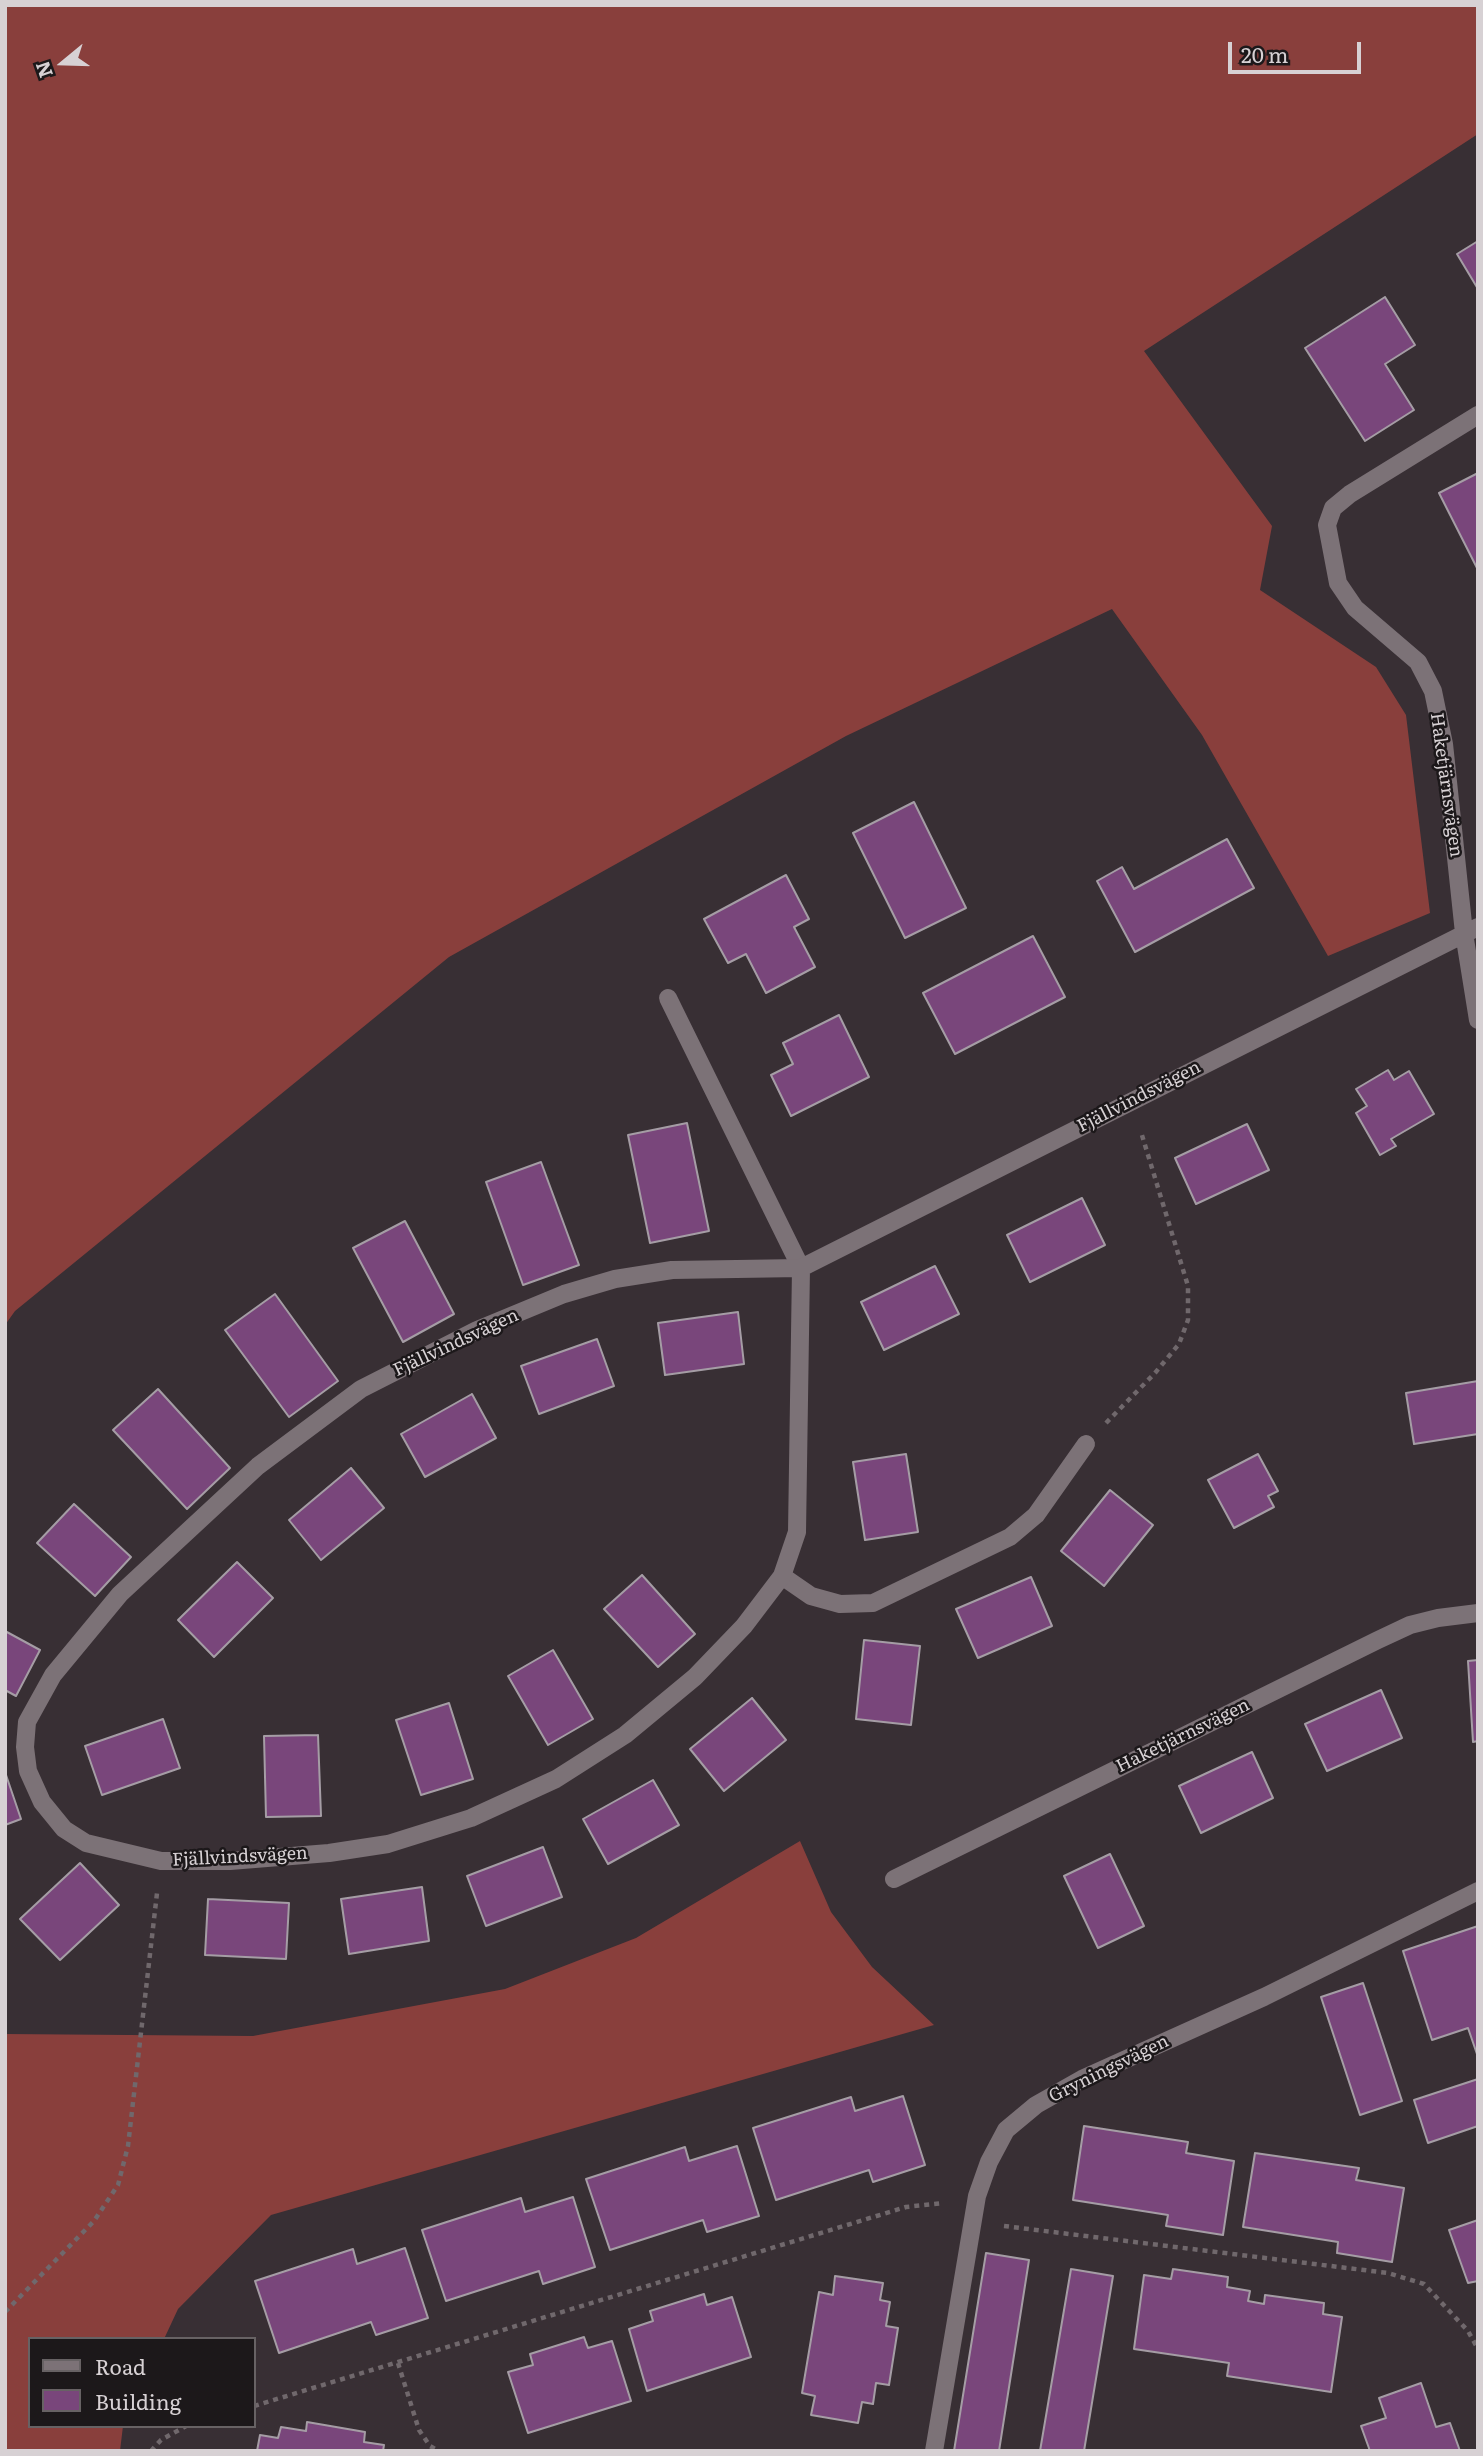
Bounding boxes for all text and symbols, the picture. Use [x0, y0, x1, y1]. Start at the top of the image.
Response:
north arrow [28, 28, 98, 98]
scale bar [1231, 28, 1364, 72]
text: 20 m [1241, 38, 1288, 69]
text: N [27, 58, 59, 82]
street label: Haketjärnsvägen [1425, 711, 1467, 859]
street label: Fjällvindsvägen [1074, 1057, 1204, 1137]
street label: Fjällvindsvägen [390, 1305, 522, 1381]
street label: Haketjärnsvägen [1113, 1694, 1253, 1778]
street label: Fjällvindsvägen [172, 1843, 308, 1871]
street label: Gryningsvägen [1046, 2031, 1172, 2107]
legend [28, 2337, 256, 2428]
text: Road [95, 2350, 146, 2381]
text: Building [95, 2385, 181, 2416]

